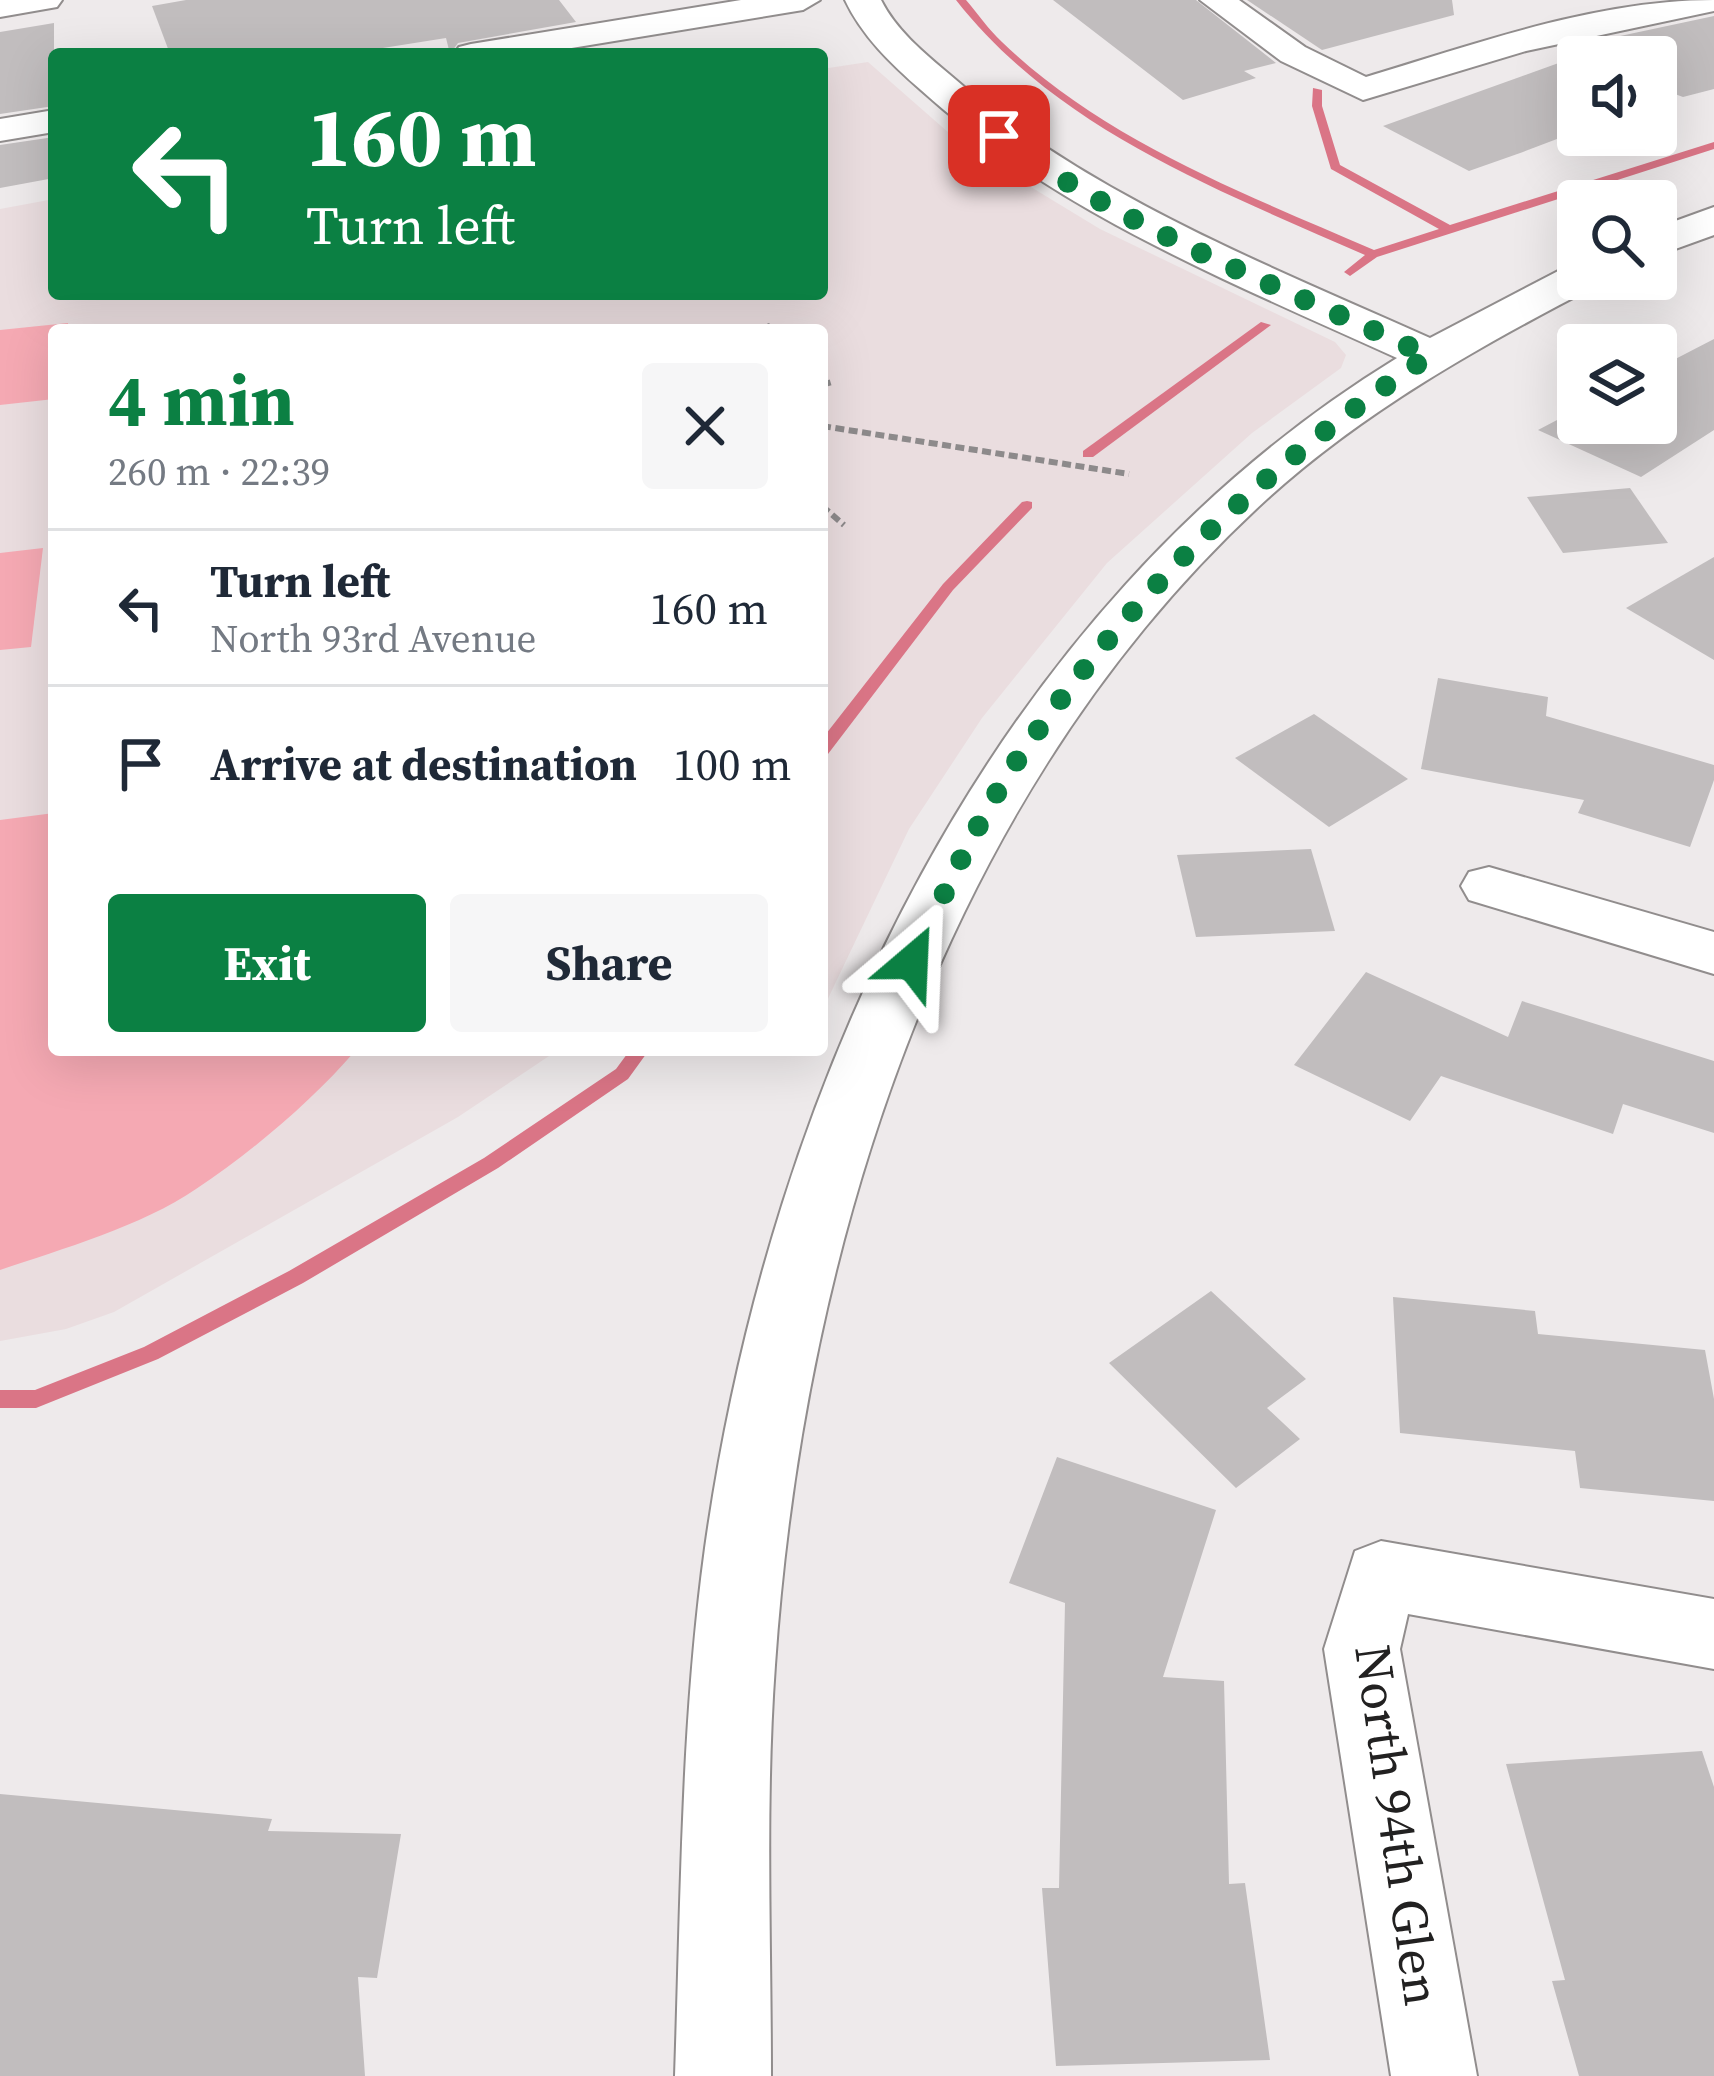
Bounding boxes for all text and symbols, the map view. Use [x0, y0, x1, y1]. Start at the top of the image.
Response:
map controls [1557, 36, 1677, 444]
button: sound [1557, 36, 1677, 156]
text: 160 m [306, 79, 537, 194]
pin [948, 85, 1050, 187]
icon: left [108, 96, 264, 252]
icon: arrive [966, 103, 1032, 169]
button: search [1557, 180, 1677, 300]
text: Turn left [306, 188, 515, 262]
button: layers [1557, 324, 1677, 444]
text: 4 min [108, 350, 295, 449]
button: close [642, 363, 768, 489]
text: 260 m · 22:39 [108, 445, 330, 498]
text: Turn left [210, 550, 390, 612]
icon: left [108, 575, 174, 641]
text: 160 m [649, 577, 768, 639]
text: North 93rd Avenue [210, 612, 536, 665]
icon: arrive [108, 731, 174, 797]
text: Arrive at destination [210, 733, 637, 795]
text: 100 m [673, 733, 792, 795]
button: Exit [108, 894, 426, 1032]
button: Share [450, 894, 768, 1032]
position arrow [849, 899, 975, 1025]
street label: North 94th Glen [1338, 1640, 1458, 2010]

